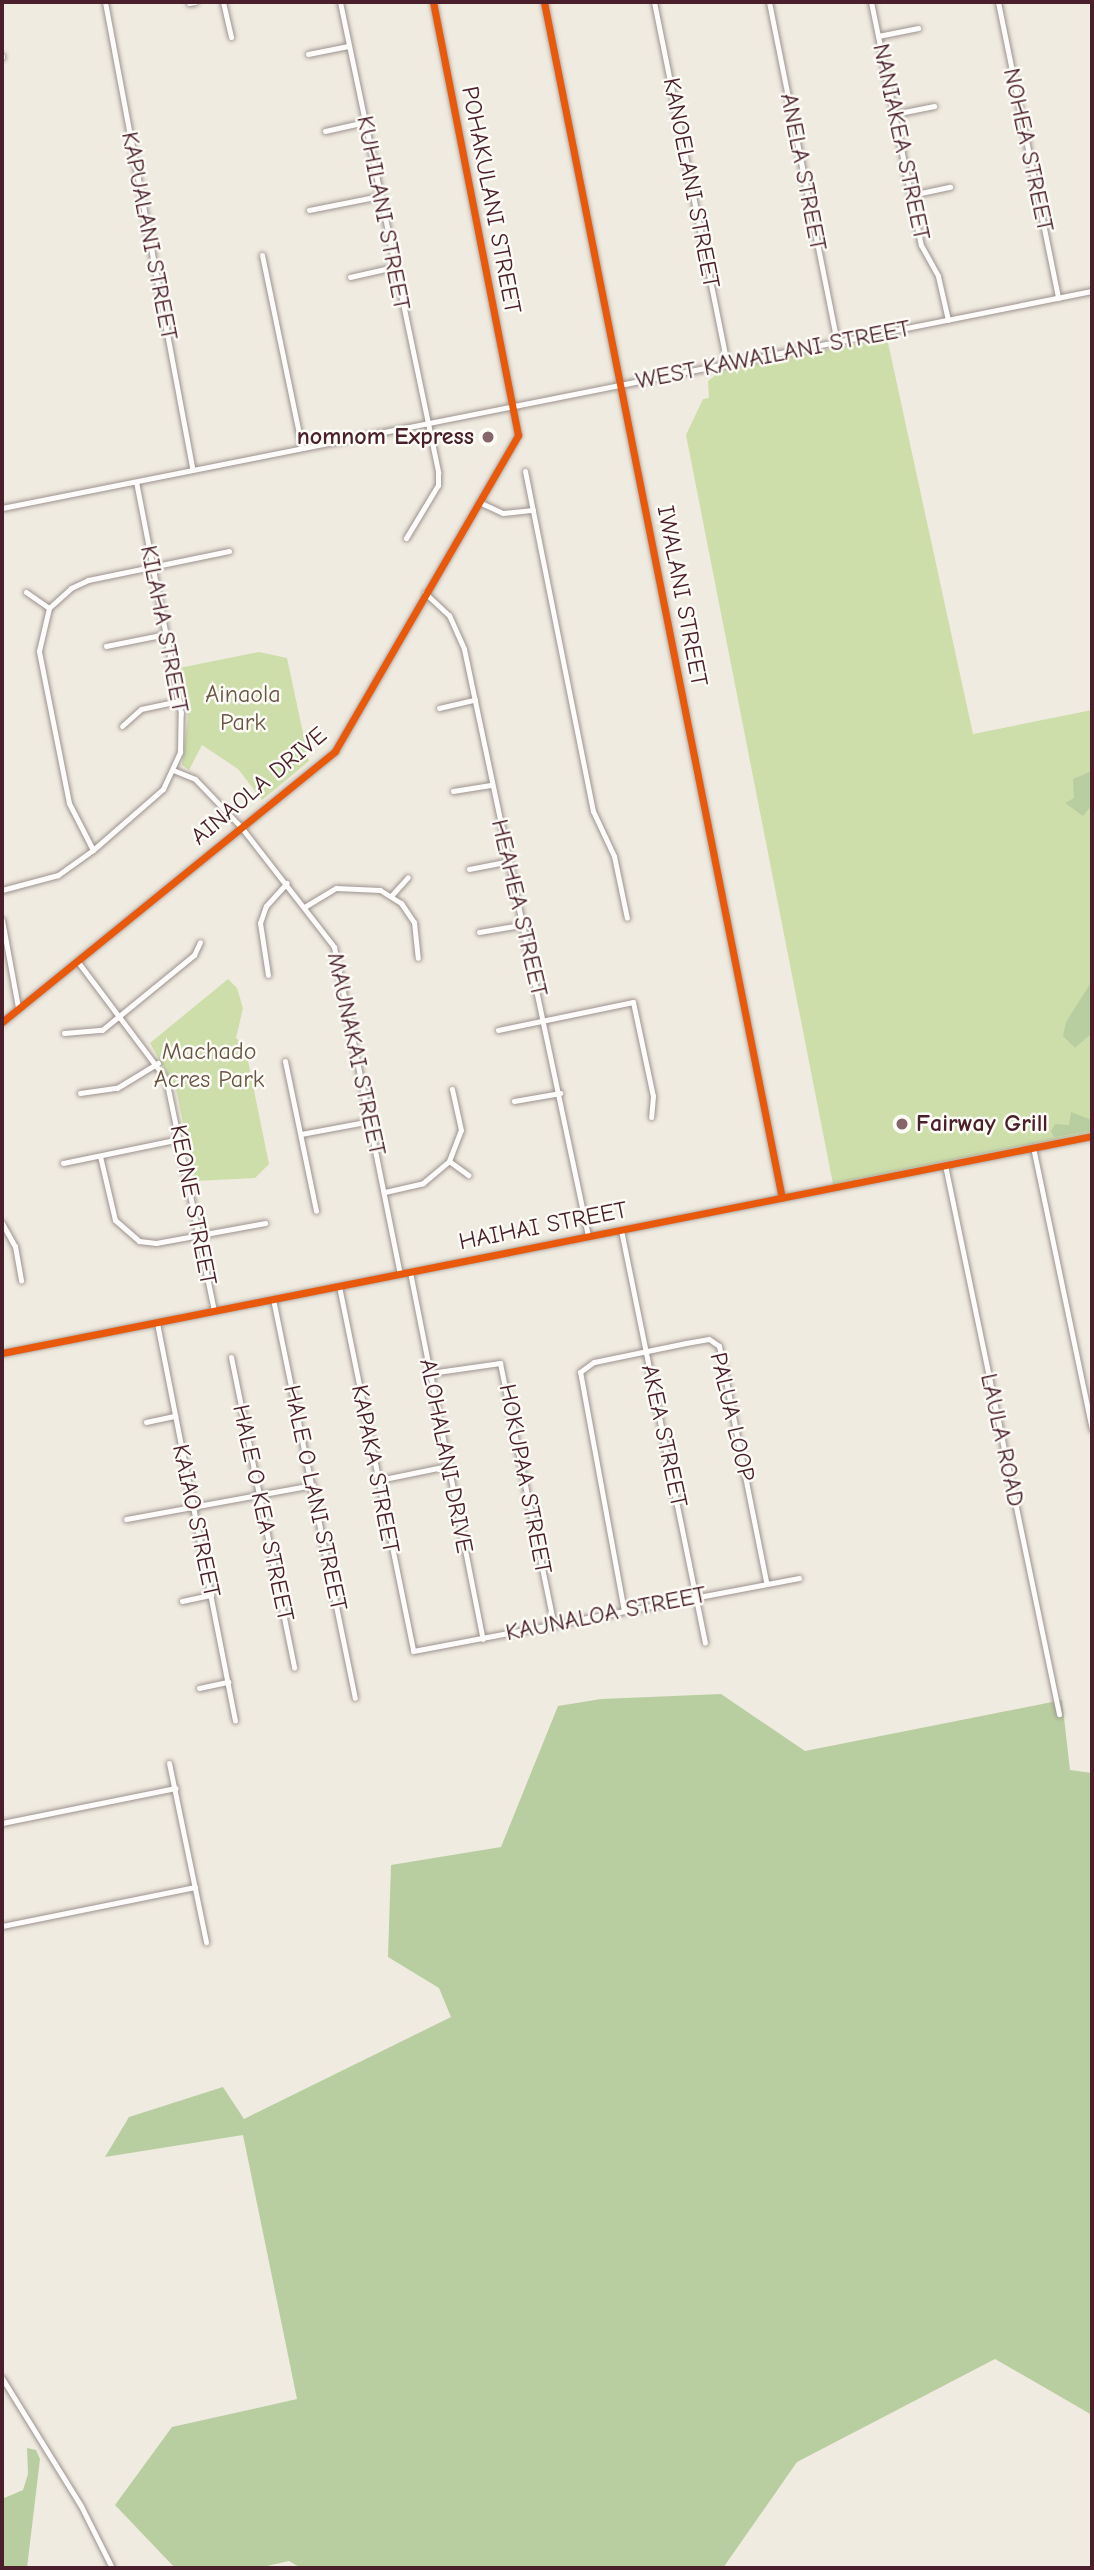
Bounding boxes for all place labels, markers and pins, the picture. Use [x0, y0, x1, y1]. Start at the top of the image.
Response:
place label: nomnom Express [297, 423, 474, 451]
marker: nomnom Express [480, 429, 496, 445]
place label: Fairway Grill [916, 1110, 1048, 1138]
marker: Fairway Grill [894, 1116, 910, 1132]

